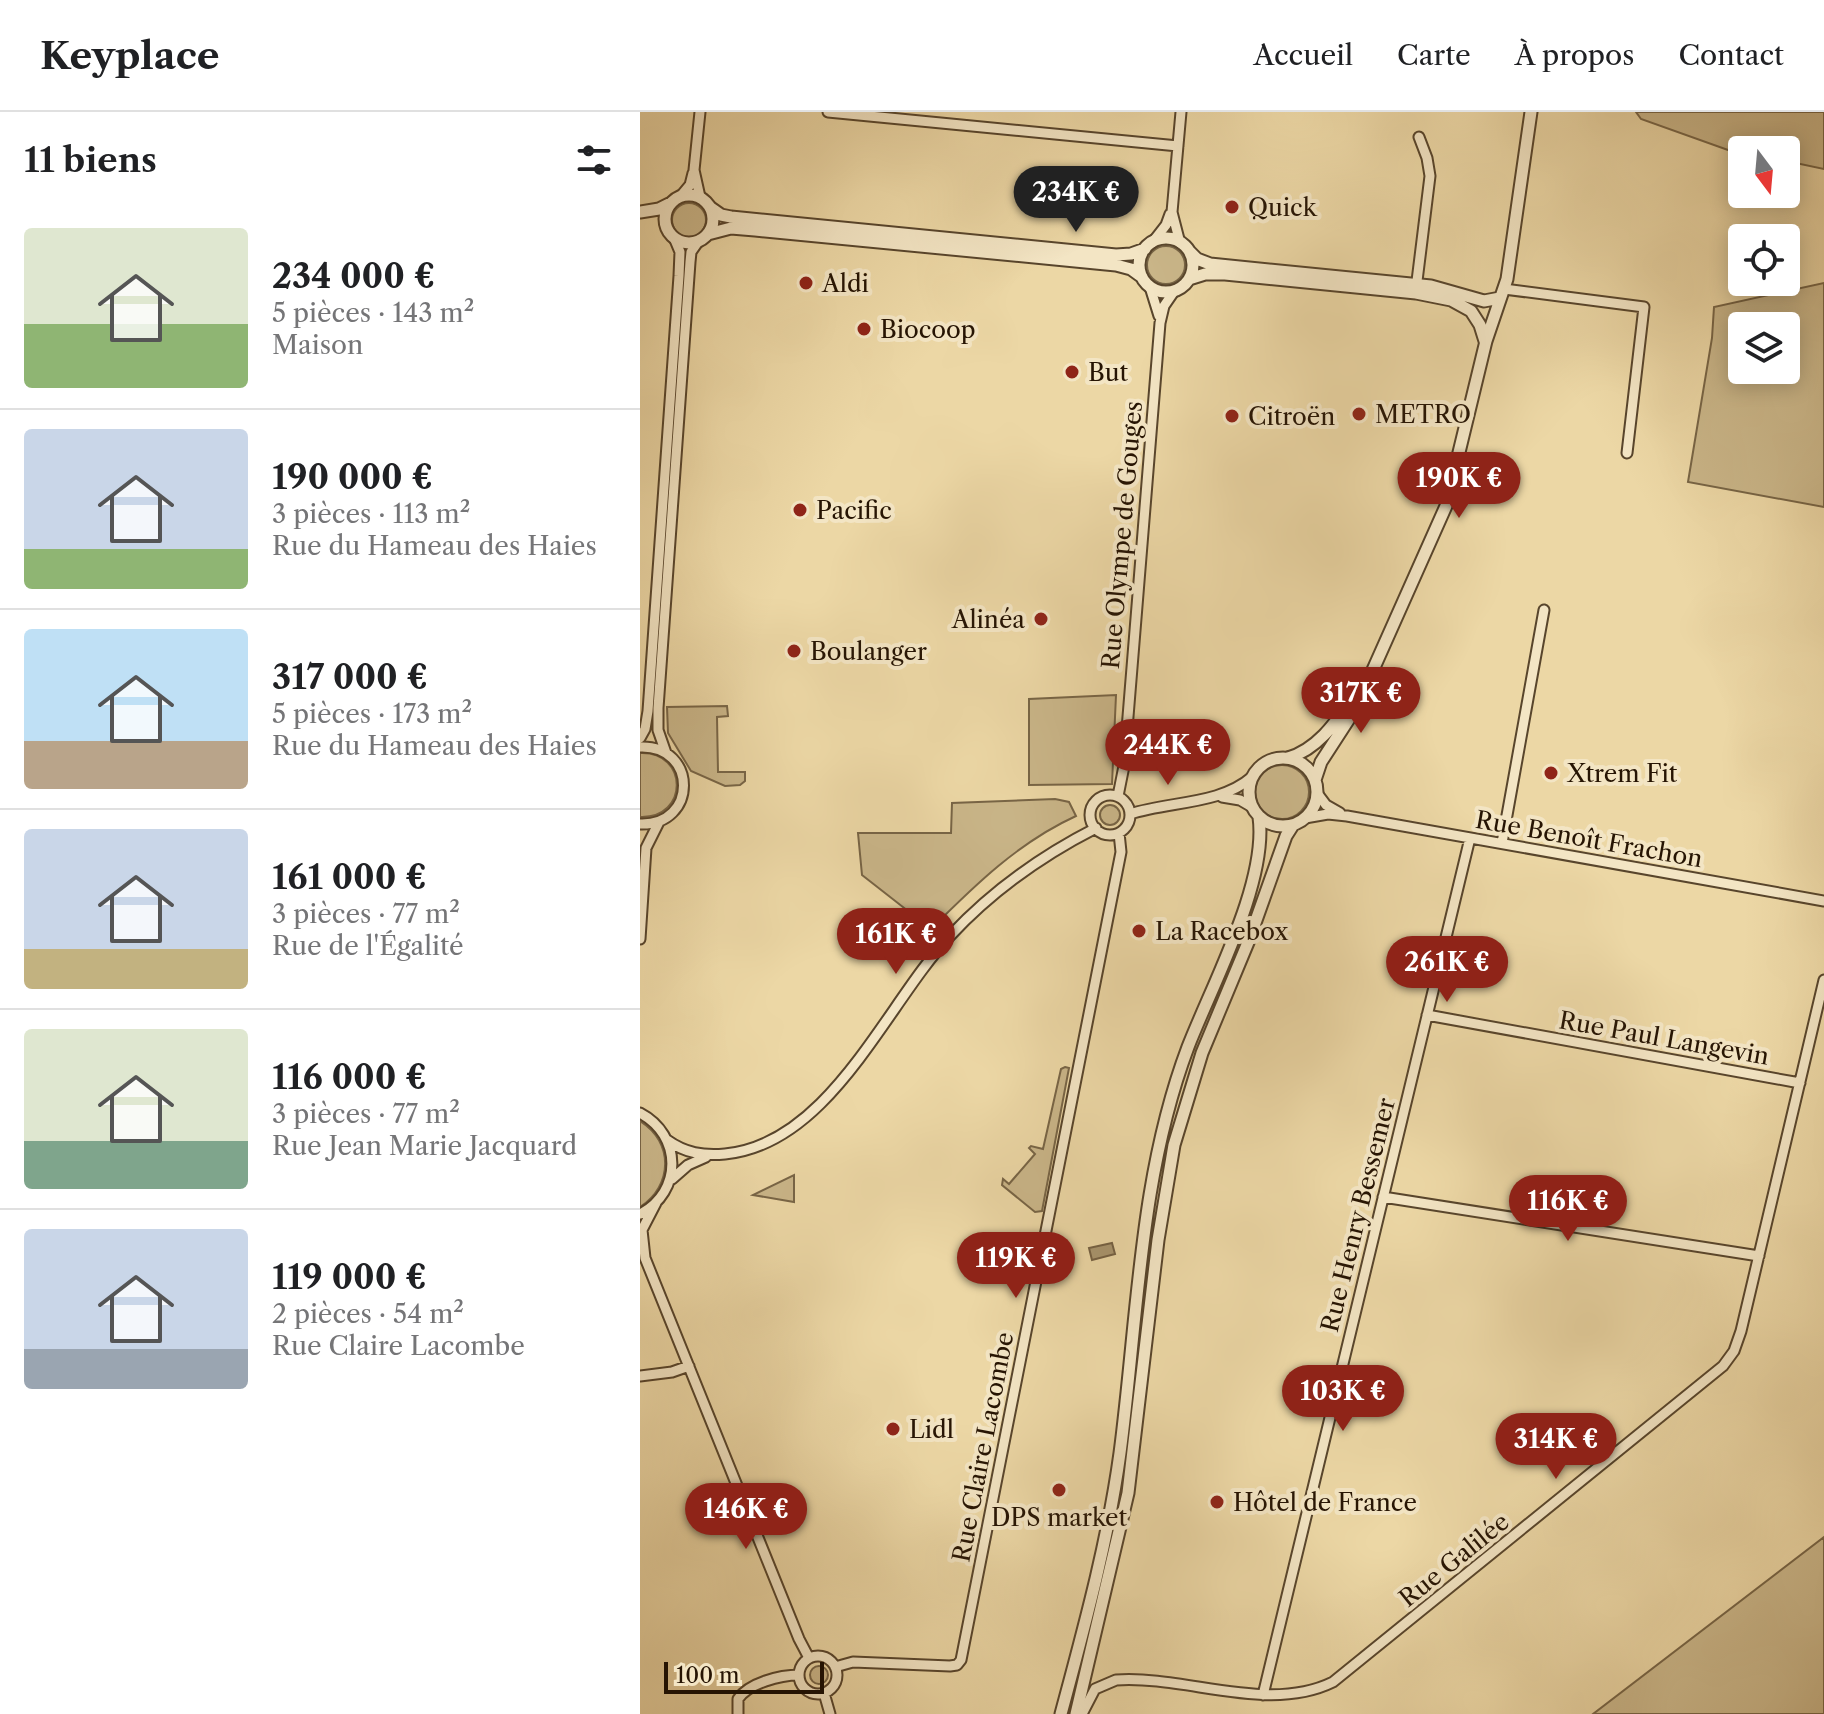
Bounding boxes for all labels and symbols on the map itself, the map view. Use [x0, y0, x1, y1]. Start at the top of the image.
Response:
north arrow [1728, 136, 1800, 208]
pin: 234K € [1011, 166, 1141, 234]
place label: Quick [1248, 193, 1318, 222]
marker: Quick [1223, 198, 1241, 216]
place label: Aldi [821, 269, 869, 298]
marker: Aldi [797, 274, 815, 292]
place label: Biocoop [880, 315, 976, 344]
marker: Biocoop [855, 320, 873, 338]
place label: But [1088, 358, 1129, 387]
marker: But [1063, 363, 1081, 381]
street label: Rue Olympe de Gouges [1096, 400, 1148, 670]
place label: METRO [1375, 400, 1471, 429]
place label: Citroën [1248, 402, 1335, 431]
marker: METRO [1350, 405, 1368, 423]
marker: Citroën [1223, 407, 1241, 425]
pin: 190K € [1394, 452, 1524, 520]
place label: Pacific [816, 496, 892, 525]
marker: Pacific [791, 501, 809, 519]
place label: Alinéa [951, 605, 1025, 634]
marker: Alinéa [1032, 610, 1050, 628]
place label: Boulanger [810, 637, 927, 666]
marker: Boulanger [785, 642, 803, 660]
pin: 317K € [1296, 667, 1426, 735]
pin: 244K € [1103, 719, 1233, 787]
place label: Xtrem Fit [1566, 759, 1678, 788]
marker: Xtrem Fit [1542, 764, 1560, 782]
street label: Rue Benoît Frachon [1473, 805, 1705, 873]
pin: 161K € [831, 908, 961, 976]
place label: La Racebox [1155, 917, 1288, 946]
marker: La Racebox [1130, 922, 1148, 940]
pin: 261K € [1382, 936, 1512, 1004]
street label: Rue Paul Langevin [1557, 1005, 1771, 1071]
street label: Rue Henry Bessemer [1315, 1095, 1401, 1335]
pin: 116K € [1503, 1175, 1633, 1243]
pin: 119K € [951, 1232, 1081, 1300]
street label: Rue Claire Lacombe [947, 1330, 1019, 1564]
pin: 103K € [1278, 1365, 1408, 1433]
pin: 314K € [1491, 1413, 1621, 1481]
place label: Lidl [909, 1415, 954, 1444]
marker: Lidl [884, 1420, 902, 1438]
marker: DPS market [1050, 1481, 1068, 1499]
pin: 146K € [681, 1483, 811, 1551]
place label: Hôtel de France [1233, 1488, 1417, 1517]
marker: Hôtel de France [1208, 1493, 1226, 1511]
place label: DPS market [991, 1503, 1127, 1532]
street label: Rue Galilée [1393, 1507, 1515, 1613]
scale bar [664, 1658, 824, 1694]

